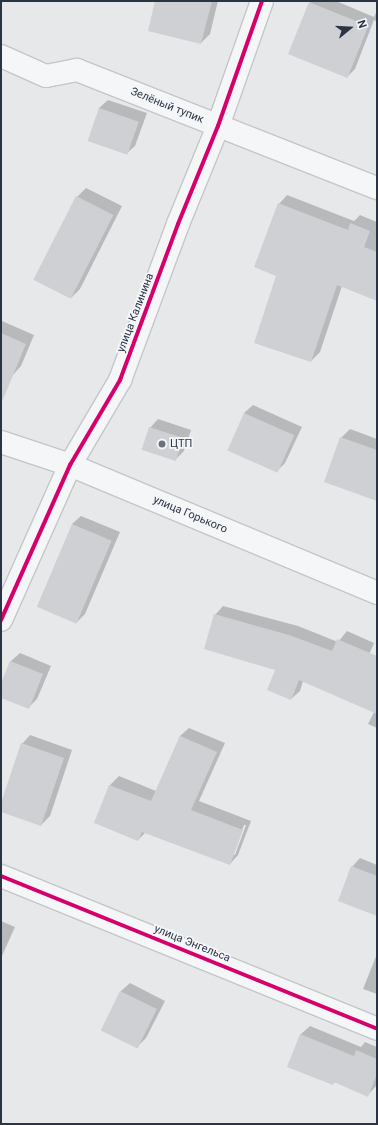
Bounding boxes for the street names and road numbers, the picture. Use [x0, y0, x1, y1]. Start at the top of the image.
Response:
street label: Зелёный тупик [128, 85, 206, 127]
street label: улица Калинина [115, 272, 157, 354]
street label: улица Горького [151, 493, 229, 537]
street label: улица Энгельса [152, 923, 232, 965]

